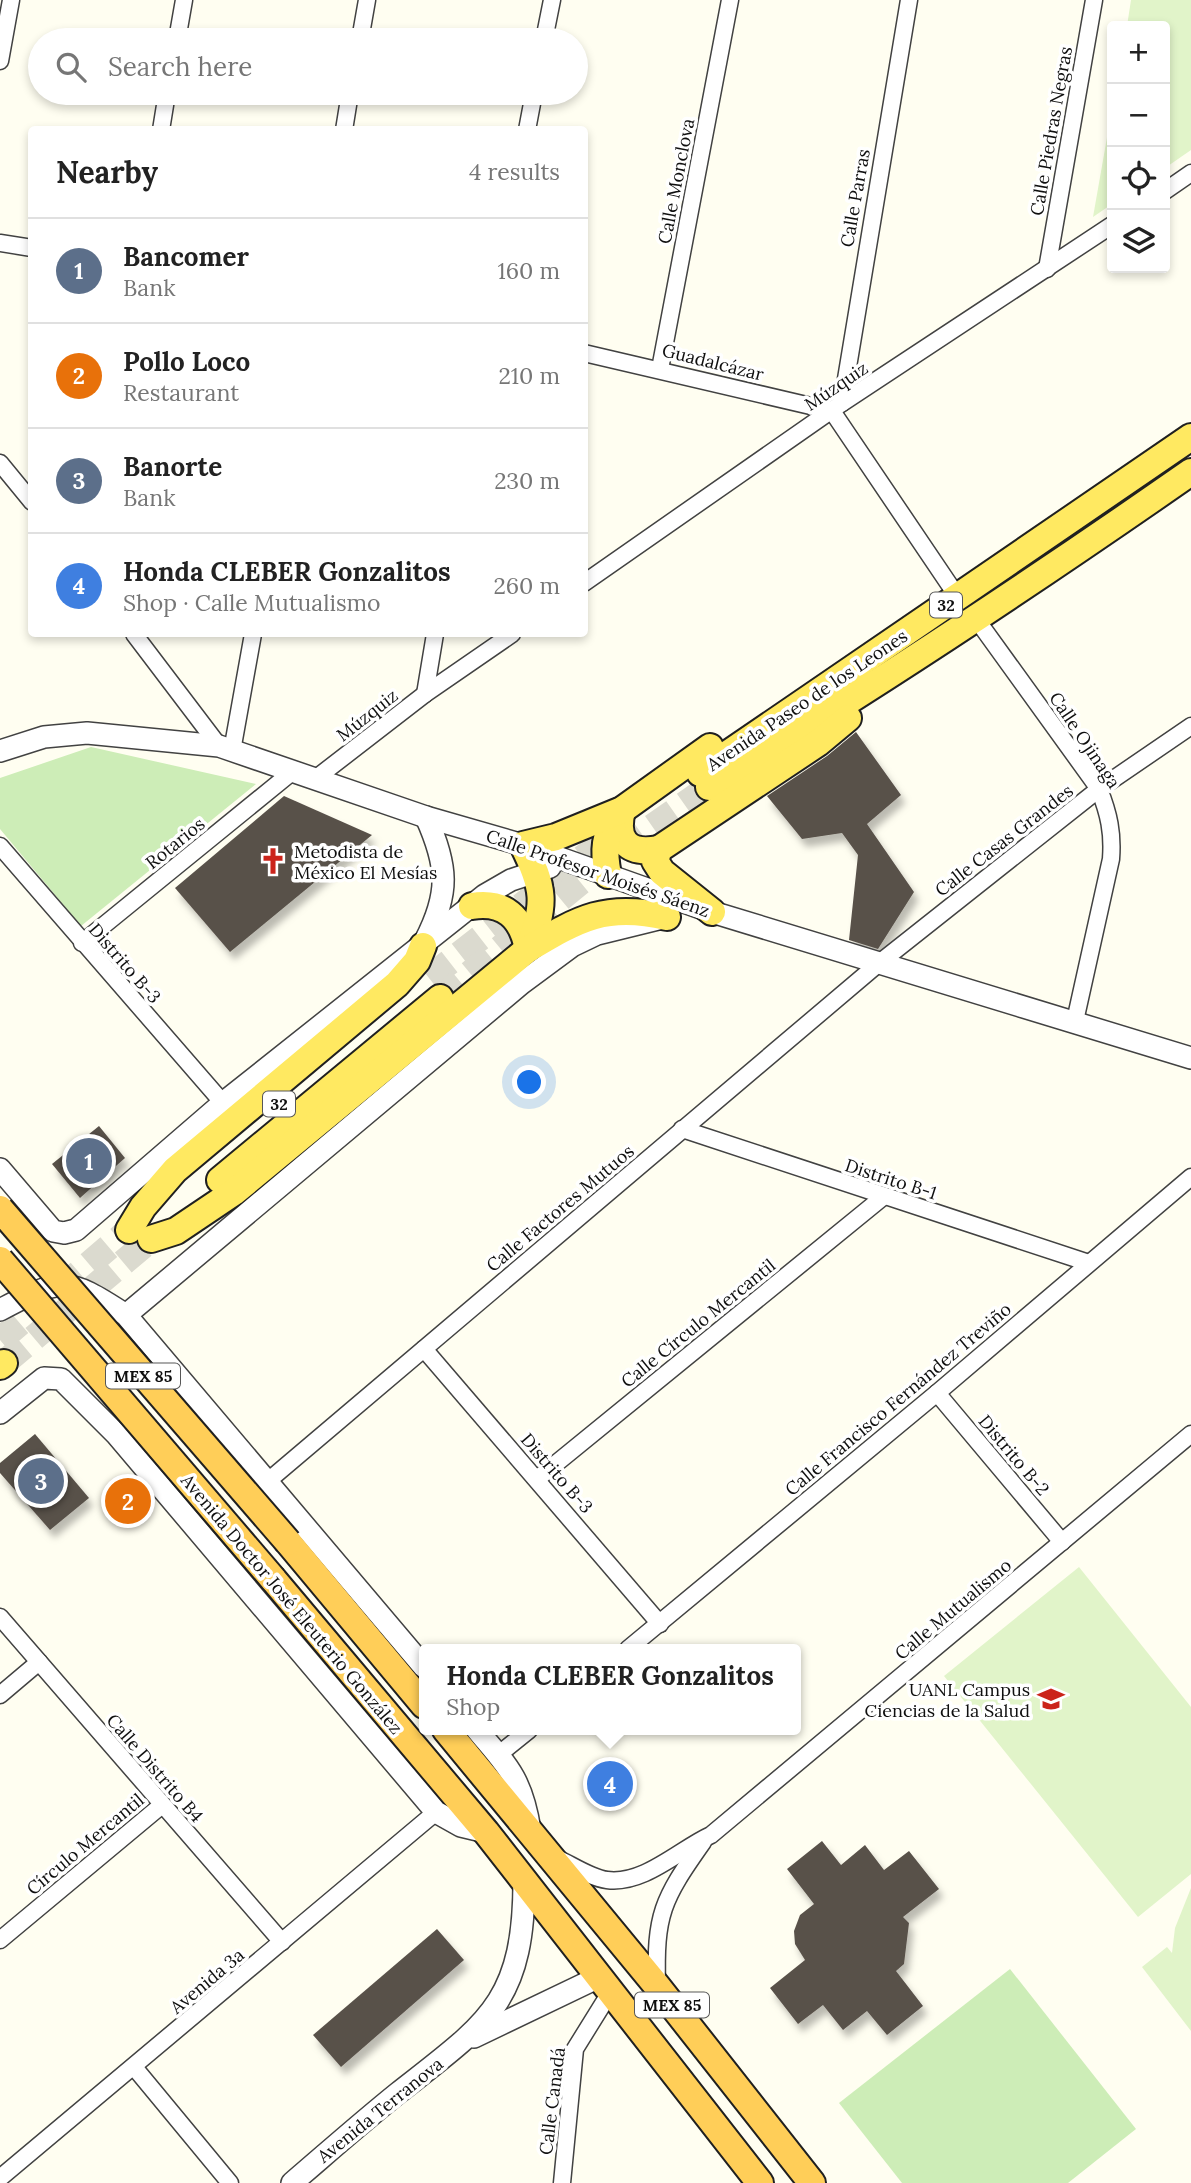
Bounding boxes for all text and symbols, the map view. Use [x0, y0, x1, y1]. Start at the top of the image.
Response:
map controls [1107, 21, 1170, 273]
button: + [1107, 21, 1170, 84]
search box [28, 28, 588, 105]
street label: Calle Piedras Negras [1025, 45, 1077, 217]
icon: search [52, 48, 90, 86]
text: Search here [108, 50, 252, 83]
button: − [1107, 84, 1170, 147]
street label: Calle Monclova [653, 116, 699, 246]
street label: Calle Parras [835, 147, 875, 249]
button: locate [1107, 147, 1170, 210]
text: Nearby [56, 153, 158, 191]
text: 4 results [469, 157, 560, 186]
button: layers [1107, 210, 1170, 273]
text: Bancomer [123, 240, 249, 273]
text: 1 [74, 256, 84, 285]
text: 160 m [497, 256, 560, 285]
text: Bank [123, 273, 176, 302]
street label: Guadalcázar [660, 338, 766, 386]
text: Pollo Loco [123, 345, 250, 378]
street label: Múzquiz [800, 356, 872, 416]
text: 2 [73, 361, 85, 390]
text: 210 m [498, 361, 560, 390]
text: Restaurant [123, 378, 239, 407]
text: Banorte [123, 450, 222, 483]
text: 3 [73, 466, 85, 495]
text: 230 m [494, 466, 560, 495]
text: Bank [123, 483, 176, 512]
text: Honda CLEBER Gonzalitos [123, 555, 451, 588]
text: 4 [73, 571, 85, 600]
text: 260 m [493, 571, 560, 600]
text: Shop · Calle Mutualismo [123, 588, 381, 617]
road number: 32 [930, 592, 962, 618]
street label: Avenida Paseo de los Leones [701, 624, 912, 776]
street label: Múzquiz [332, 684, 402, 746]
street label: Calle Ojinaga [1044, 687, 1126, 793]
street label: Calle Casas Grandes [930, 779, 1078, 901]
street label: Rotarios [141, 812, 209, 874]
street label: Calle Profesor Moisés Sáenz [483, 824, 713, 922]
place label: Metodista de México El Mesías [294, 840, 437, 884]
church icon: Metodista de México El Mesías [258, 846, 288, 876]
street label: Distrito B-3 [84, 918, 166, 1008]
your location [512, 1065, 546, 1099]
road number: 32 [263, 1092, 295, 1116]
pin: 1 [66, 1135, 112, 1187]
street label: Calle Factores Mutuos [481, 1139, 639, 1277]
street label: Distrito B-1 [842, 1153, 940, 1205]
street label: Calle Círculo Mercantil [616, 1253, 780, 1392]
street label: Calle Francisco Fernández Treviño [780, 1298, 1016, 1500]
road number: MEX 85 [106, 1364, 180, 1388]
street label: Distrito B-2 [974, 1410, 1054, 1500]
street label: Distrito B-3 [516, 1428, 598, 1518]
pin: 3 [18, 1455, 64, 1507]
street label: Avenida Doctor José Eleuterio González [176, 1468, 408, 1739]
pin: 2 [105, 1475, 151, 1527]
street label: Calle Mutualismo [890, 1553, 1016, 1665]
popup [419, 1644, 801, 1735]
text: Honda CLEBER Gonzalitos [446, 1659, 774, 1692]
place label: UANL Campus Ciencias de la Salud [865, 1678, 1030, 1722]
school or university icon: UANL Campus Ciencias de la Salud [1036, 1684, 1066, 1714]
text: Shop [446, 1692, 500, 1721]
street label: Calle Distrito B4 [102, 1709, 209, 1827]
pin: 4 [587, 1758, 633, 1810]
street label: Círculo Mercantil [22, 1788, 148, 1900]
street label: Avenida 3a [164, 1943, 249, 2019]
road number: MEX 85 [635, 1993, 709, 2018]
street label: Calle Canadá [534, 2046, 570, 2156]
street label: Avenida Terranova [312, 2052, 448, 2168]

